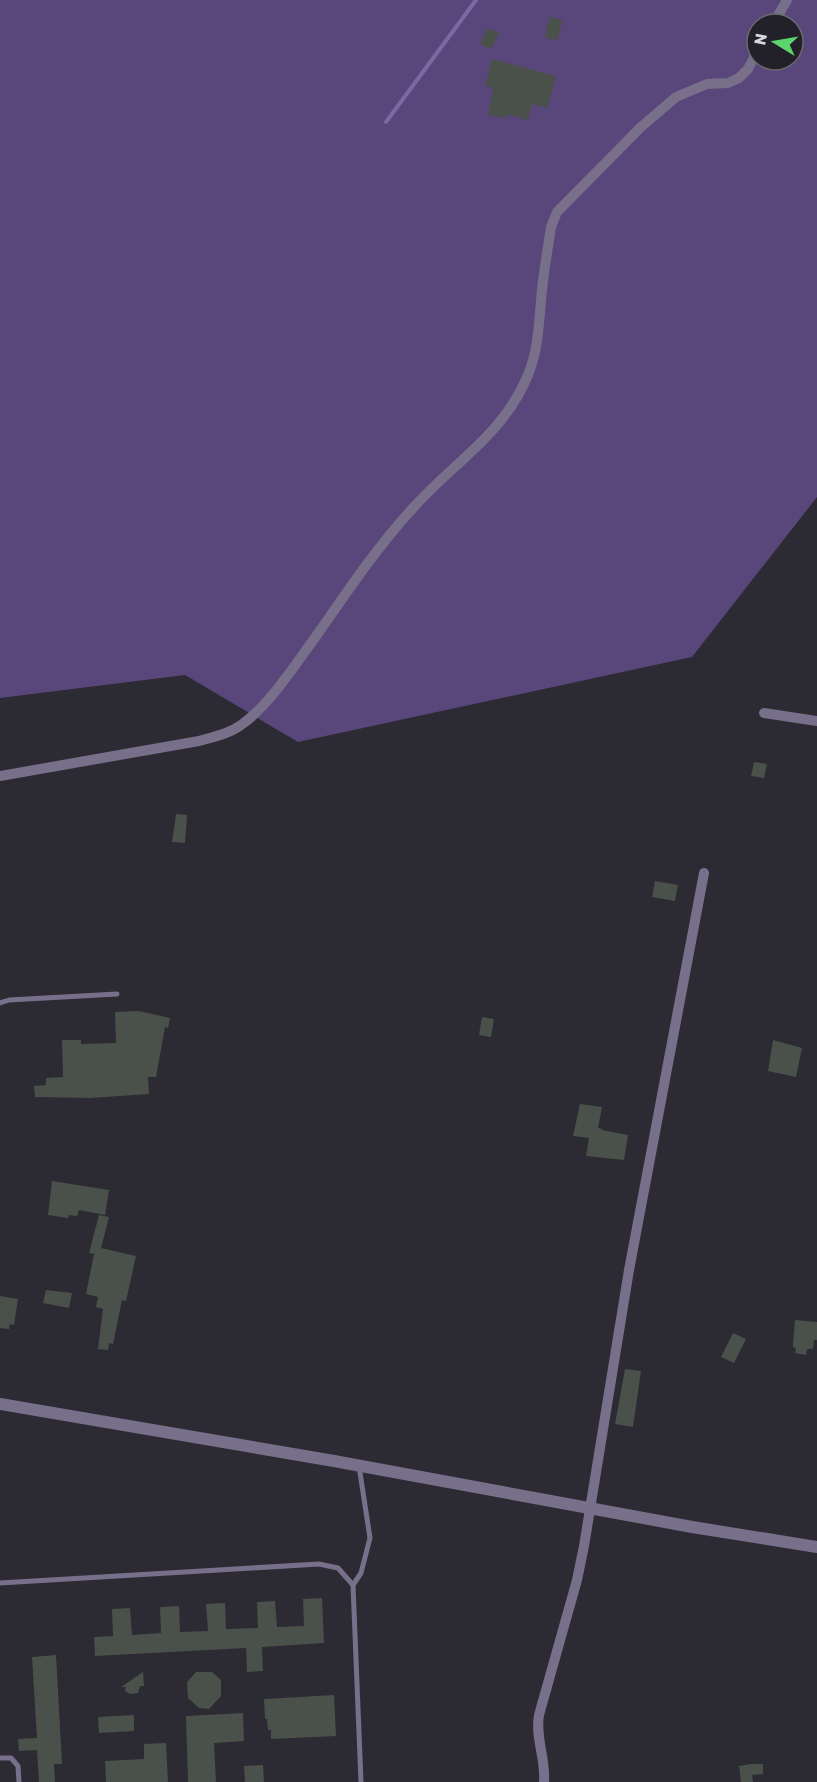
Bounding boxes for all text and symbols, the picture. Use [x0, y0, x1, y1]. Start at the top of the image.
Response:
north arrow [745, 12, 805, 72]
text: N [750, 32, 771, 47]

